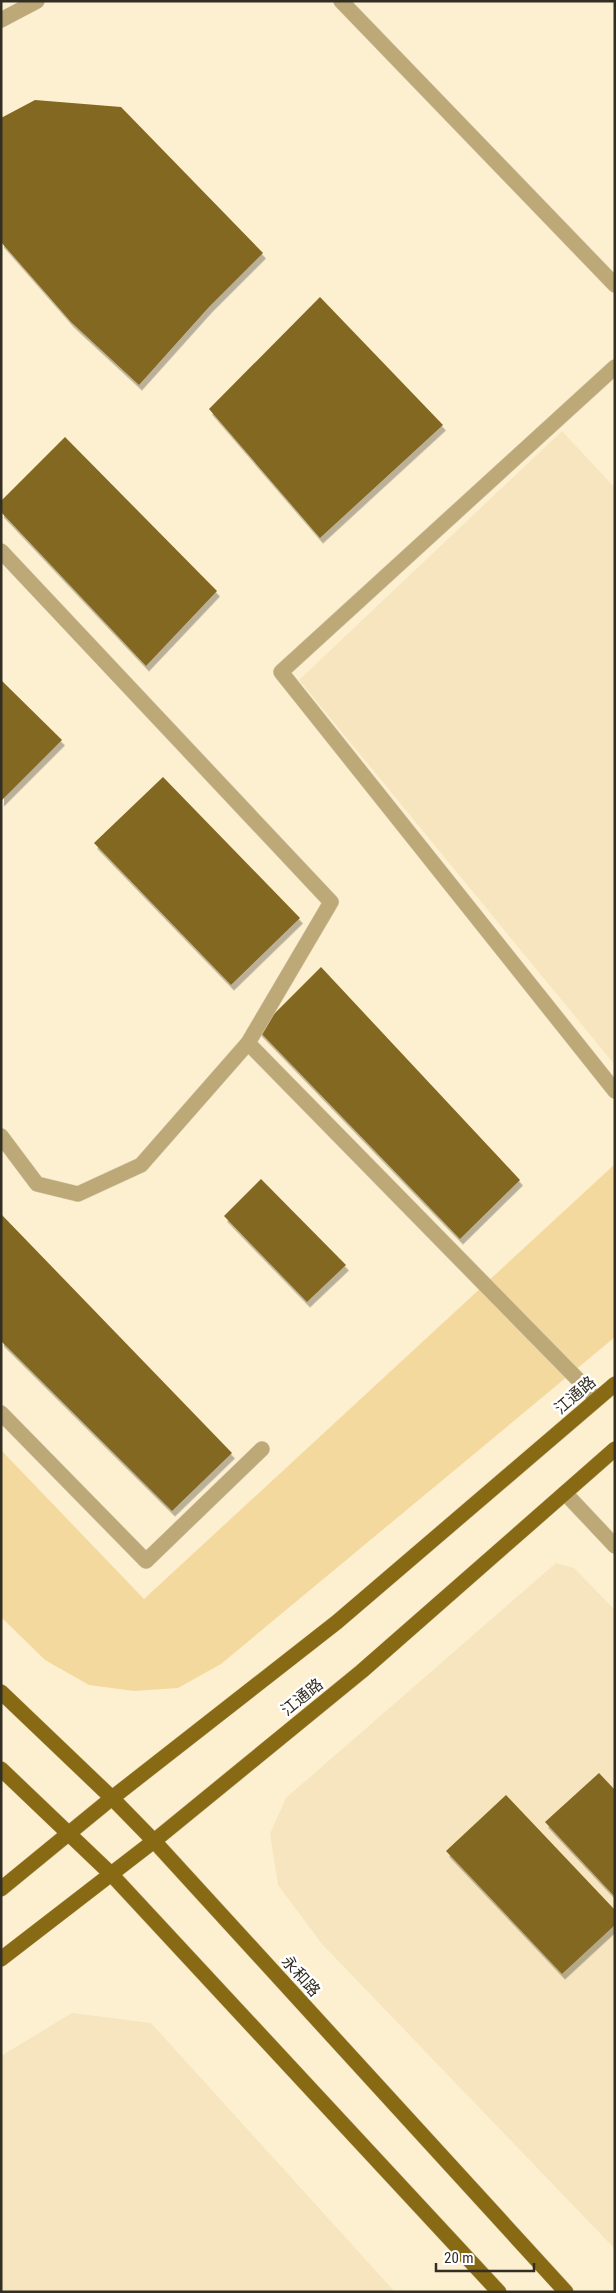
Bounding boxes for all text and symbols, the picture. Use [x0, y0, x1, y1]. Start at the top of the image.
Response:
street label: 江通路 [551, 1372, 599, 1418]
street label: 江通路 [277, 1675, 327, 1719]
street label: 永和路 [278, 1952, 324, 2000]
scale bar [436, 2240, 534, 2272]
text: 20 m [444, 2249, 474, 2267]

